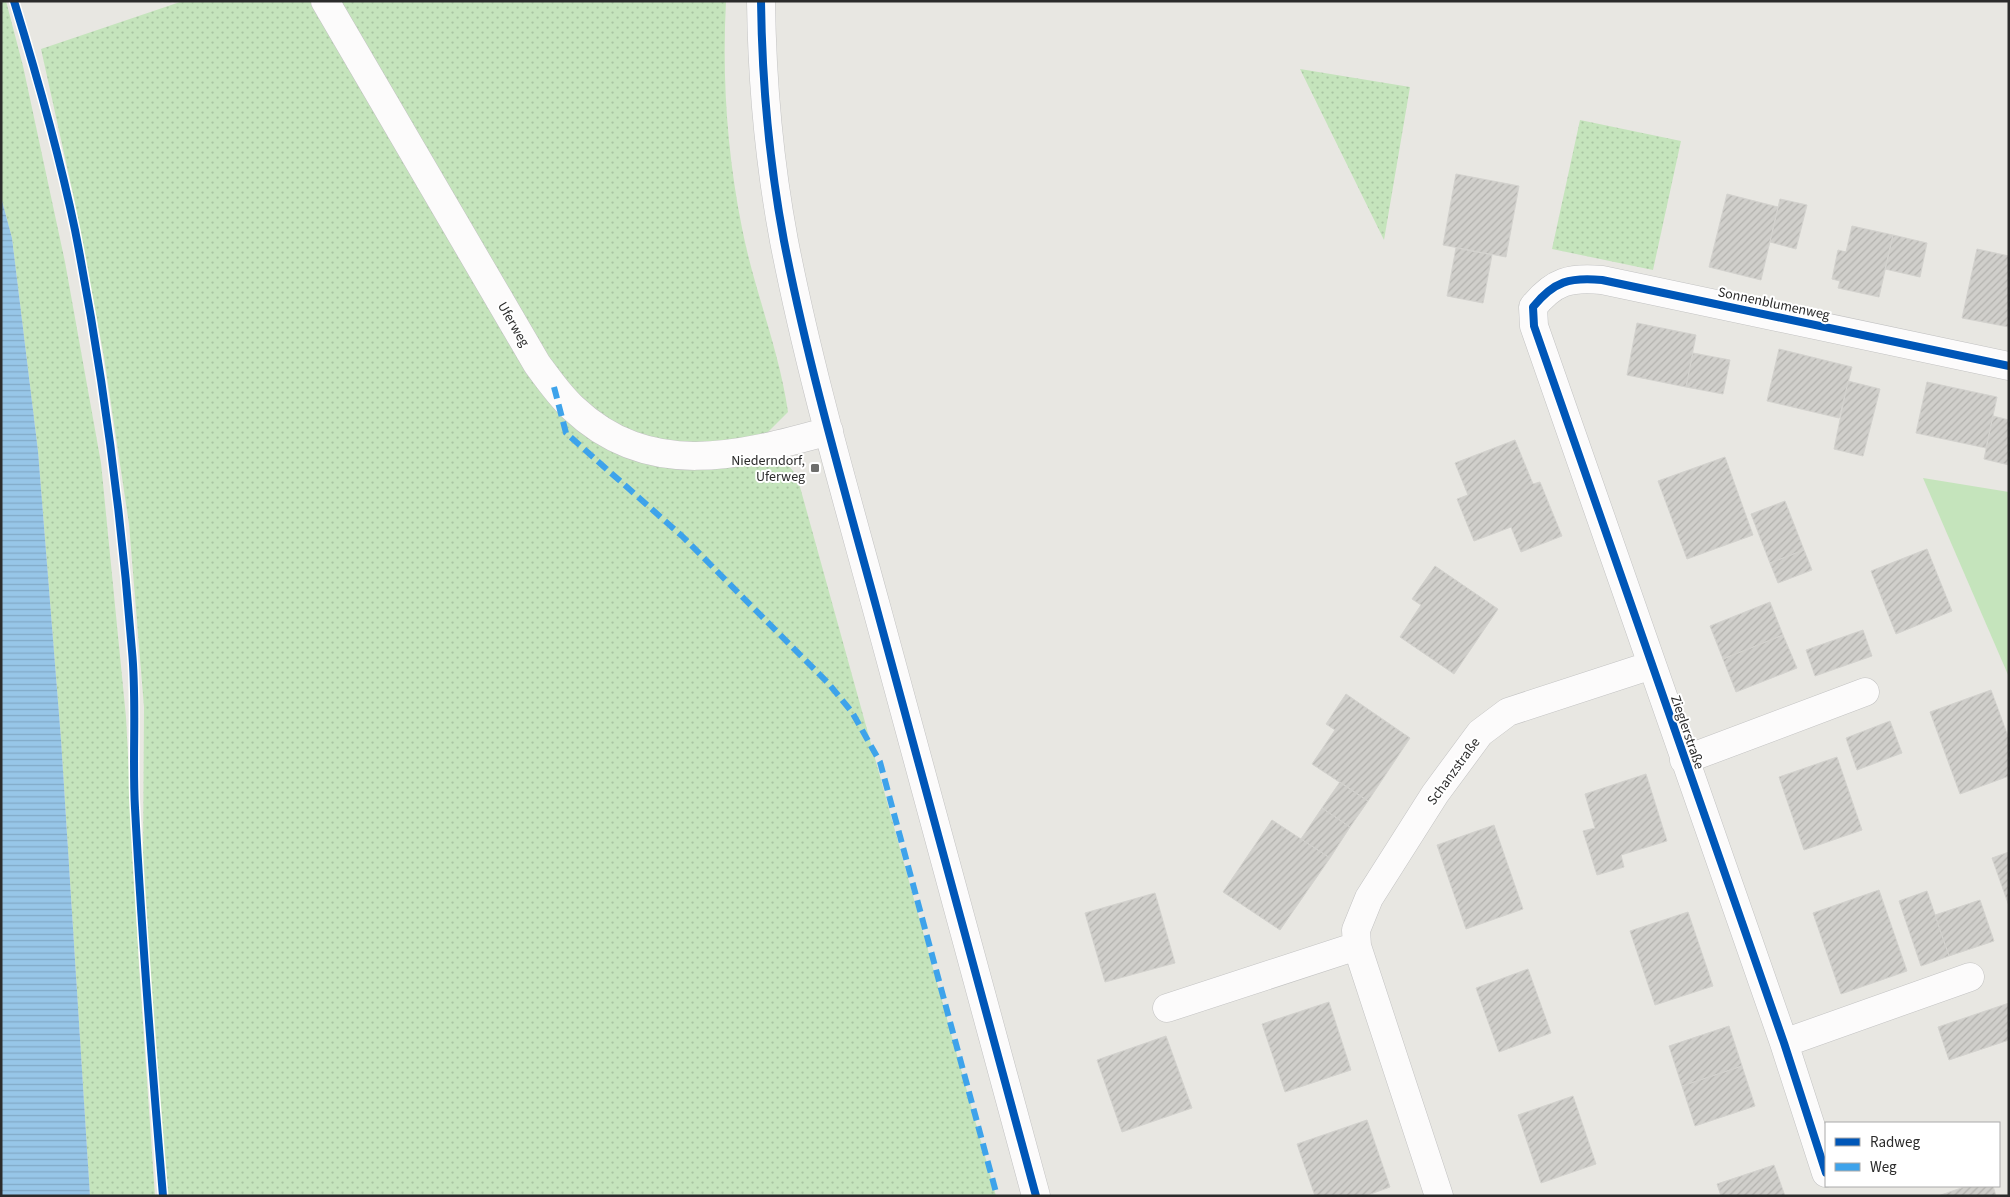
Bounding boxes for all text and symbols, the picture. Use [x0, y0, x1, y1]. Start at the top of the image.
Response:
street label: Sonnenblumenweg [1716, 282, 1832, 326]
street label: Uferweg [492, 298, 534, 351]
place label: Niederndorf, Uferweg [731, 451, 805, 487]
marker: Niederndorf, Uferweg [809, 462, 821, 474]
street label: Zieglerstraße [1665, 693, 1709, 772]
street label: Schanzstraße [1422, 734, 1485, 809]
legend [1825, 1122, 2000, 1187]
text: Radweg [1870, 1132, 1920, 1153]
text: Weg [1870, 1157, 1897, 1178]

